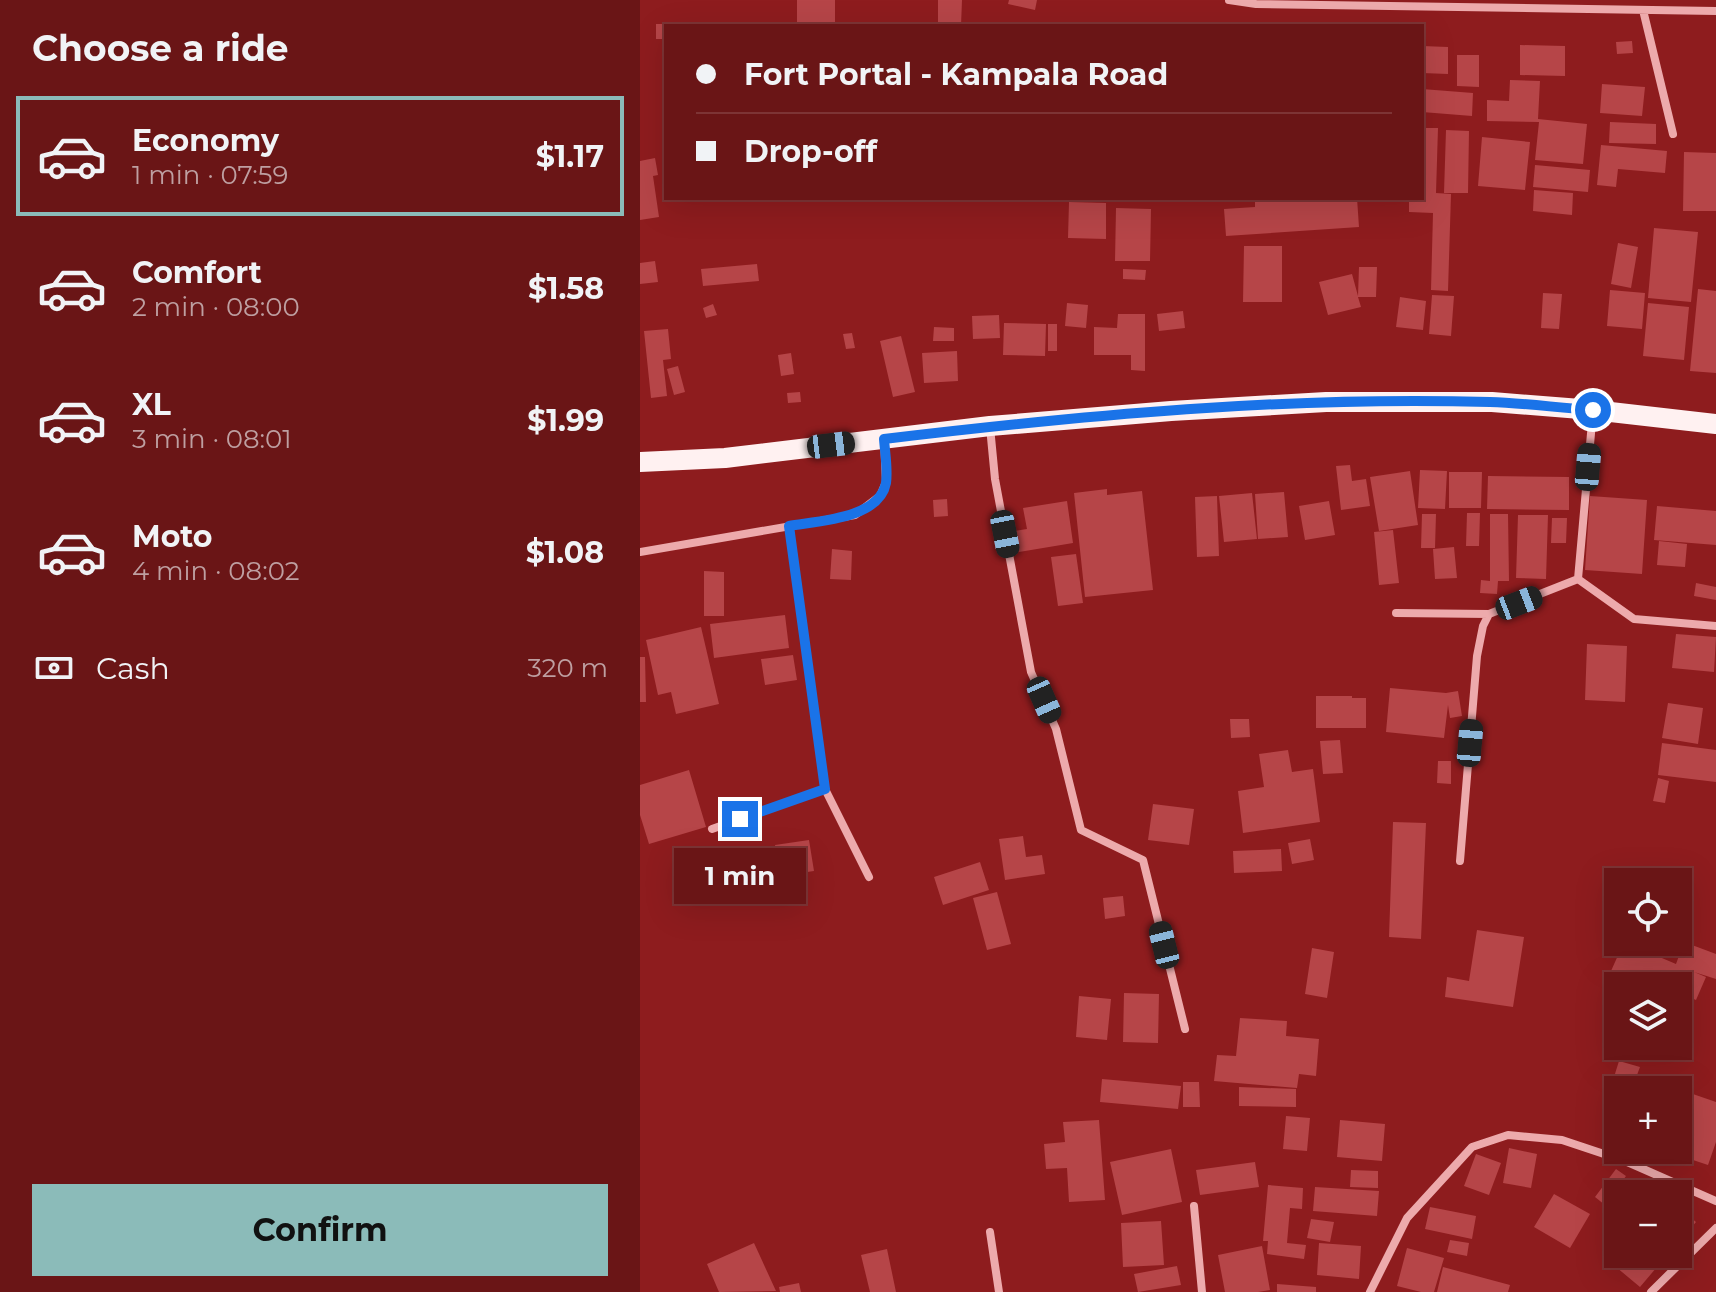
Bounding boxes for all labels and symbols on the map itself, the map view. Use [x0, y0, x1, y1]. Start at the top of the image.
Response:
route start [1575, 392, 1611, 428]
car [806, 430, 856, 460]
car [1574, 442, 1602, 492]
car [989, 508, 1021, 560]
car [1492, 583, 1546, 623]
car [1023, 673, 1065, 727]
car [1456, 718, 1484, 768]
route end [722, 801, 758, 837]
callout: 1 min [674, 847, 806, 903]
car [1147, 919, 1181, 971]

